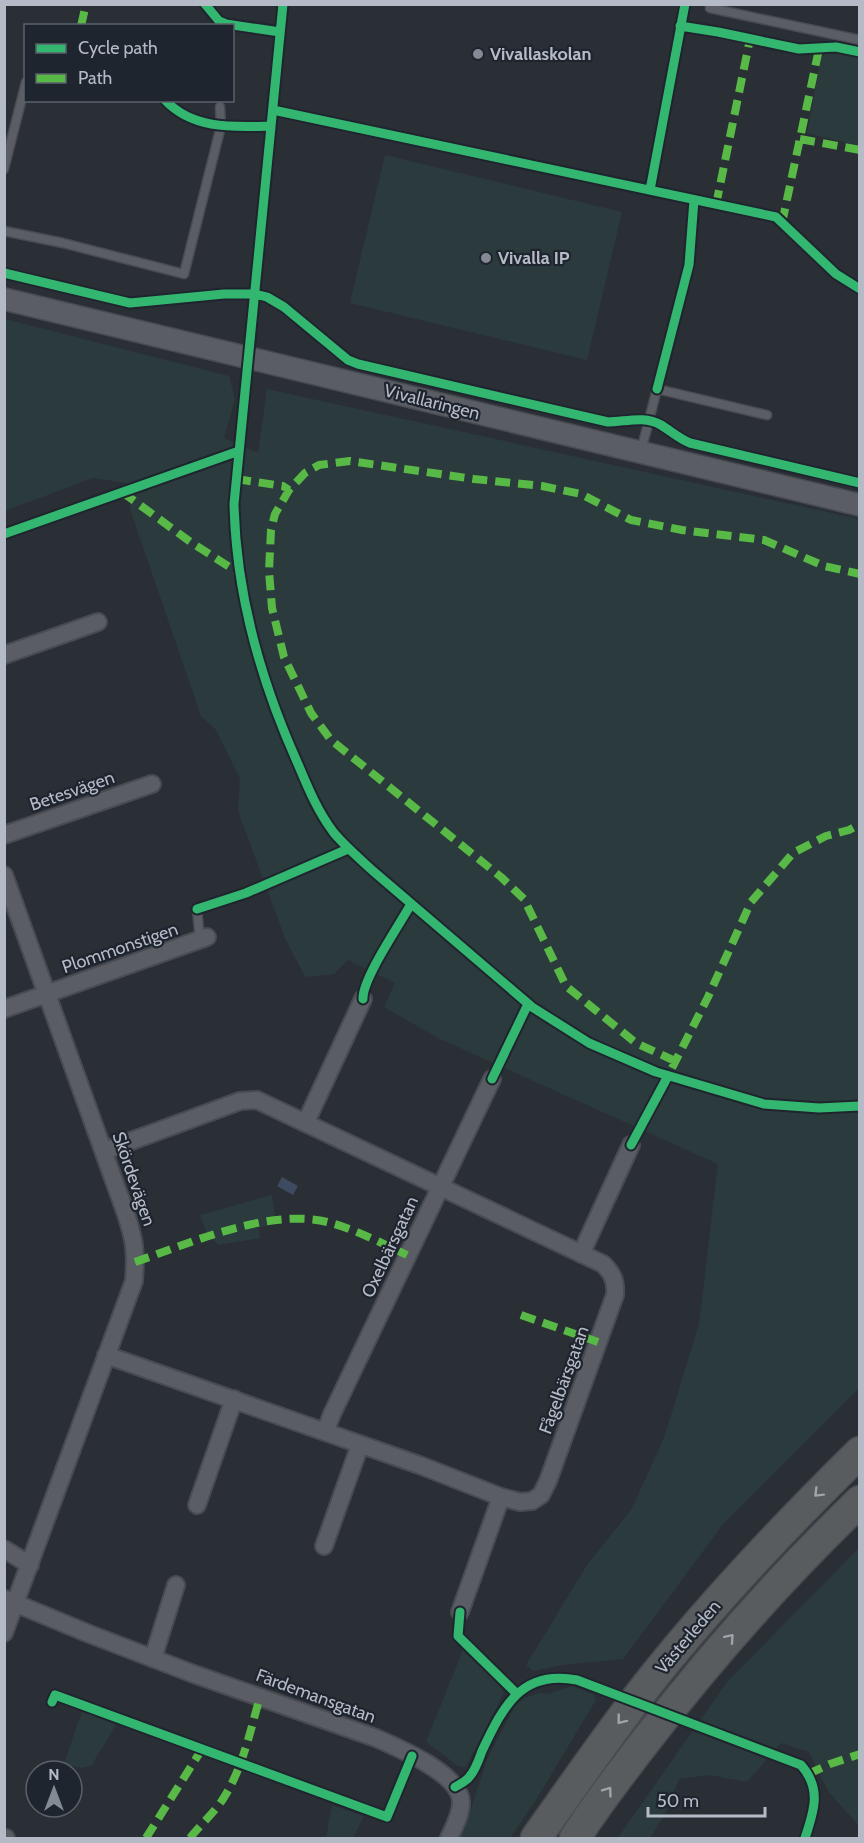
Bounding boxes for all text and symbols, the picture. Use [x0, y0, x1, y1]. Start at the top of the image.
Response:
legend [24, 24, 234, 102]
text: Cycle path [78, 37, 158, 59]
place label: Vivallaskolan [490, 43, 591, 65]
marker: Vivallaskolan [471, 47, 485, 61]
text: Path [78, 67, 112, 89]
place label: Vivalla IP [498, 247, 570, 269]
marker: Vivalla IP [479, 251, 493, 265]
street label: Vivallaringen [382, 379, 482, 425]
street label: Betesvägen [27, 766, 117, 816]
street label: Plommonstigen [59, 918, 181, 978]
street label: Skördevägen [108, 1129, 160, 1229]
street label: Oxelbärsgatan [357, 1193, 423, 1301]
street label: Fågelbärsgatan [534, 1323, 594, 1437]
one-way arrow [814, 1487, 825, 1497]
street label: Västerleden [651, 1595, 725, 1679]
one-way arrow [723, 1634, 734, 1645]
street label: Färdemansgatan [253, 1664, 379, 1728]
one-way arrow [618, 1713, 629, 1724]
north arrow [24, 1759, 84, 1819]
text: N [48, 1765, 60, 1784]
scale bar [648, 1780, 765, 1818]
one-way arrow [601, 1786, 612, 1797]
text: 50 m [657, 1790, 699, 1812]

